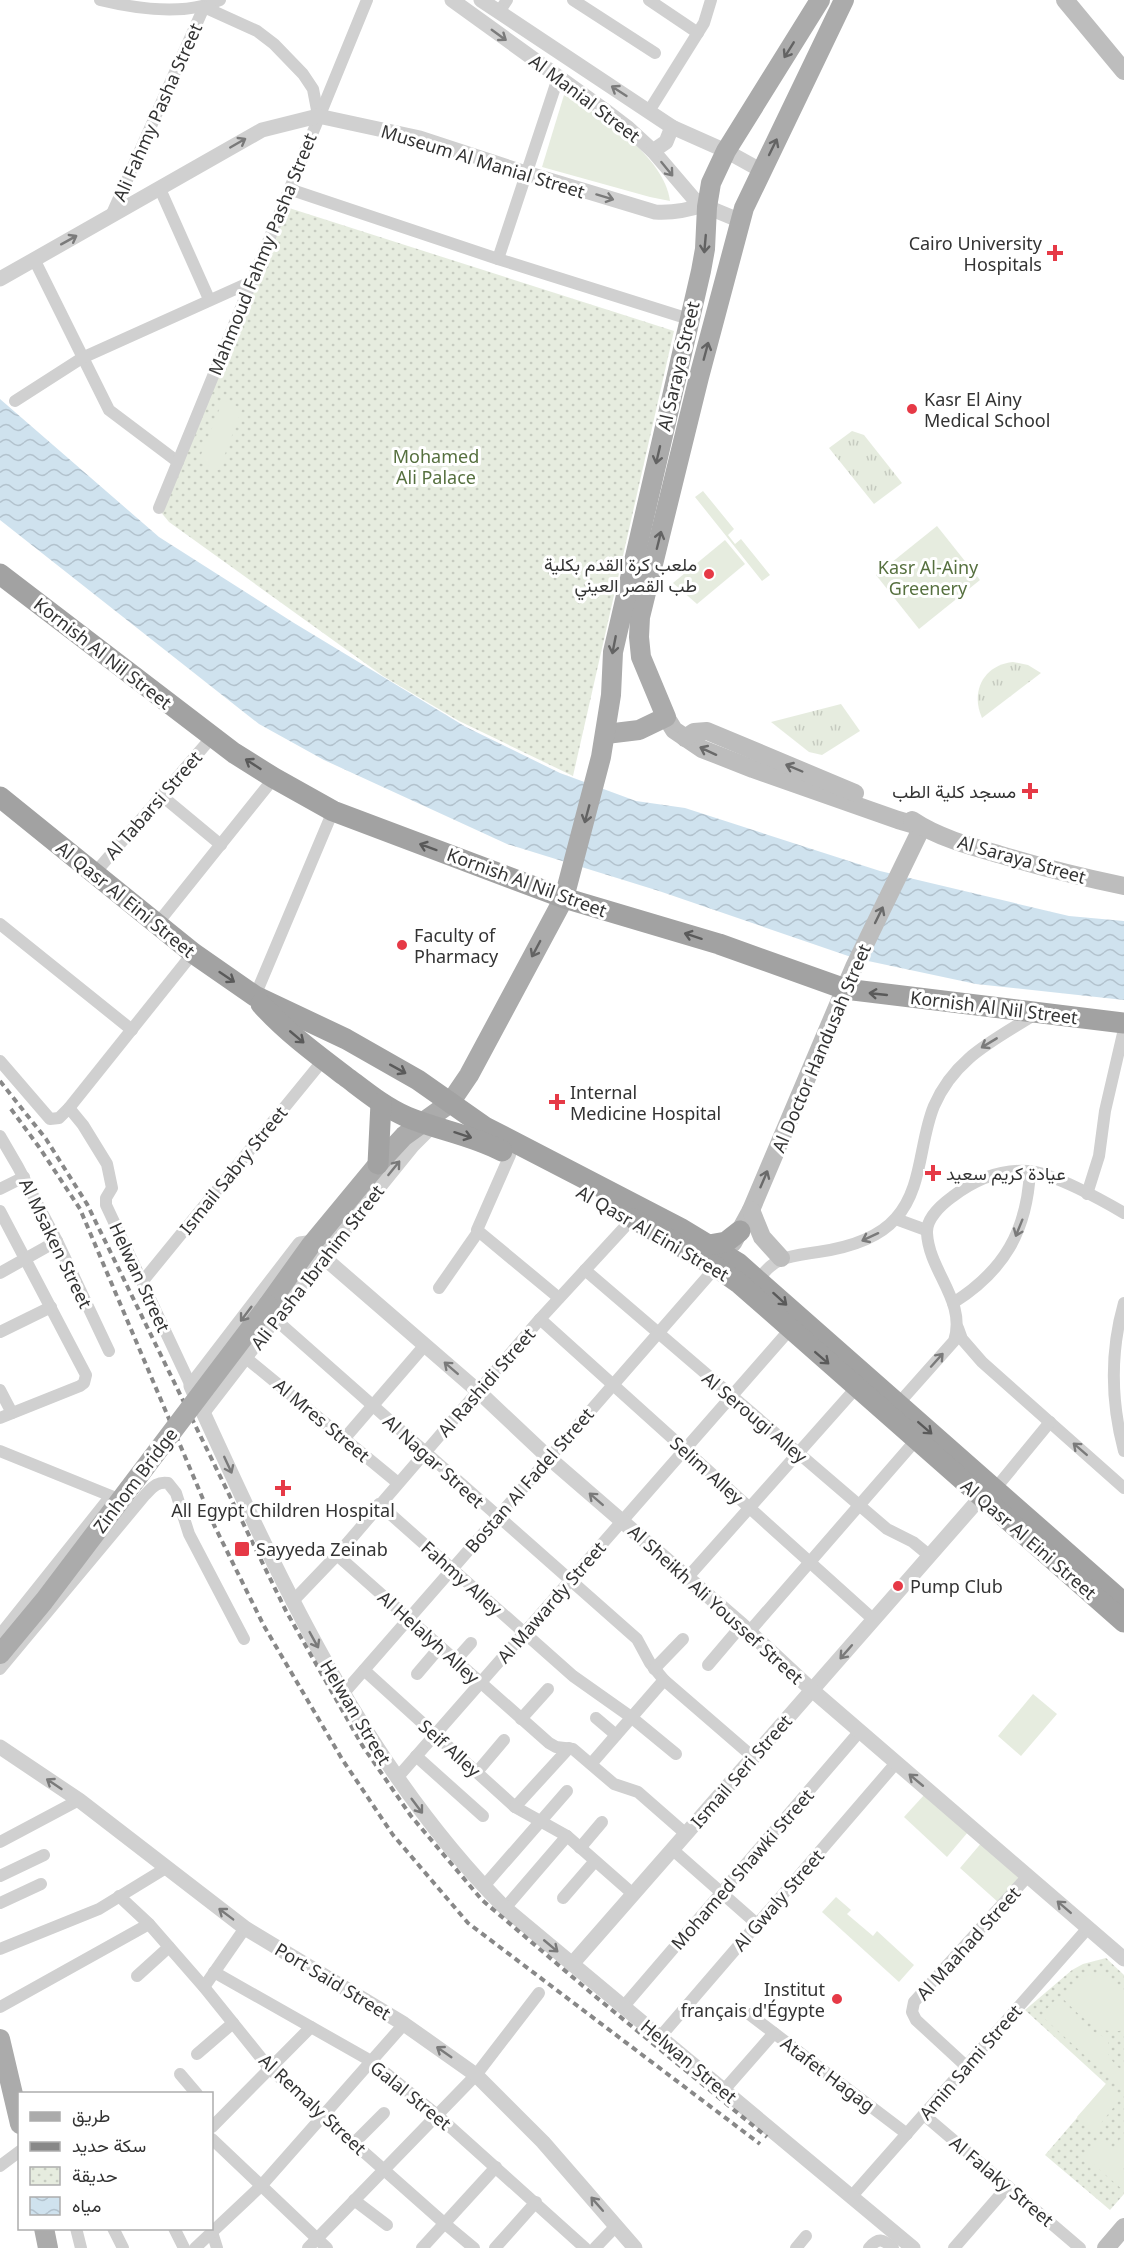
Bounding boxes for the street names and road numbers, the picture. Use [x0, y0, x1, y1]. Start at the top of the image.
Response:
street label: Ali Fahmy Pasha Street [107, 19, 207, 205]
street label: Al Manial Street [525, 48, 646, 148]
street label: Museum Al Manial Street [378, 119, 588, 204]
street label: Mahmoud Fahmy Pasha Street [202, 129, 322, 379]
street label: Al Saraya Street [651, 298, 705, 433]
street label: Kornish Al Nil Street [29, 592, 177, 715]
street label: Al Tabarsi Street [99, 745, 207, 864]
street label: Al Saraya Street [955, 829, 1089, 889]
street label: Al Qasr Al Eini Street [52, 836, 201, 963]
street label: Kornish Al Nil Street [444, 842, 611, 922]
street label: Al Doctor Handusah Street [766, 940, 876, 1156]
street label: Kornish Al Nil Street [909, 985, 1080, 1029]
street label: Ismail Sabry Street [174, 1101, 292, 1239]
street label: Al Msaken Street [14, 1174, 98, 1312]
street label: Ali Pasha Ibrahim Street [245, 1179, 389, 1354]
street label: Al Qasr Al Eini Street [573, 1180, 734, 1287]
street label: Helwan Street [104, 1218, 176, 1336]
street label: Al Rashidi Street [432, 1322, 540, 1442]
street label: Al Serougi Alley [697, 1366, 813, 1469]
street label: Al Mres Street [269, 1373, 375, 1467]
street label: Bostan Al Fadel Street [459, 1402, 599, 1558]
street label: Al Nagar Street [378, 1409, 490, 1513]
street label: Zinhom Bridge [88, 1423, 182, 1537]
street label: Selim Alley [665, 1431, 749, 1510]
street label: Al Qasr Al Eini Street [956, 1474, 1102, 1605]
street label: Al Sheikh Ali Youssef Street [623, 1519, 809, 1689]
street label: Fahmy Alley [416, 1535, 508, 1621]
street label: Al Mawardy Street [492, 1536, 611, 1668]
street label: Al Helalyh Alley [373, 1585, 485, 1689]
street label: Helwan Street [315, 1655, 397, 1769]
street label: Ismail Seri Street [685, 1709, 797, 1833]
street label: Seif Alley [414, 1714, 487, 1783]
street label: Mohamed Shawki Street [665, 1783, 819, 1954]
street label: Al Gwaly Street [727, 1844, 829, 1956]
street label: Al Maahad Street [911, 1881, 1026, 2005]
street label: Port Said Street [271, 1937, 396, 2025]
street label: Amin Sami Street [913, 1999, 1027, 2125]
street label: Helwan Street [636, 2014, 742, 2109]
street label: Atafet Hagag [776, 2031, 880, 2117]
street label: Al Remaly Street [254, 2048, 372, 2160]
street label: Galal Street [366, 2055, 457, 2135]
street label: Al Falaky Street [945, 2130, 1059, 2232]

